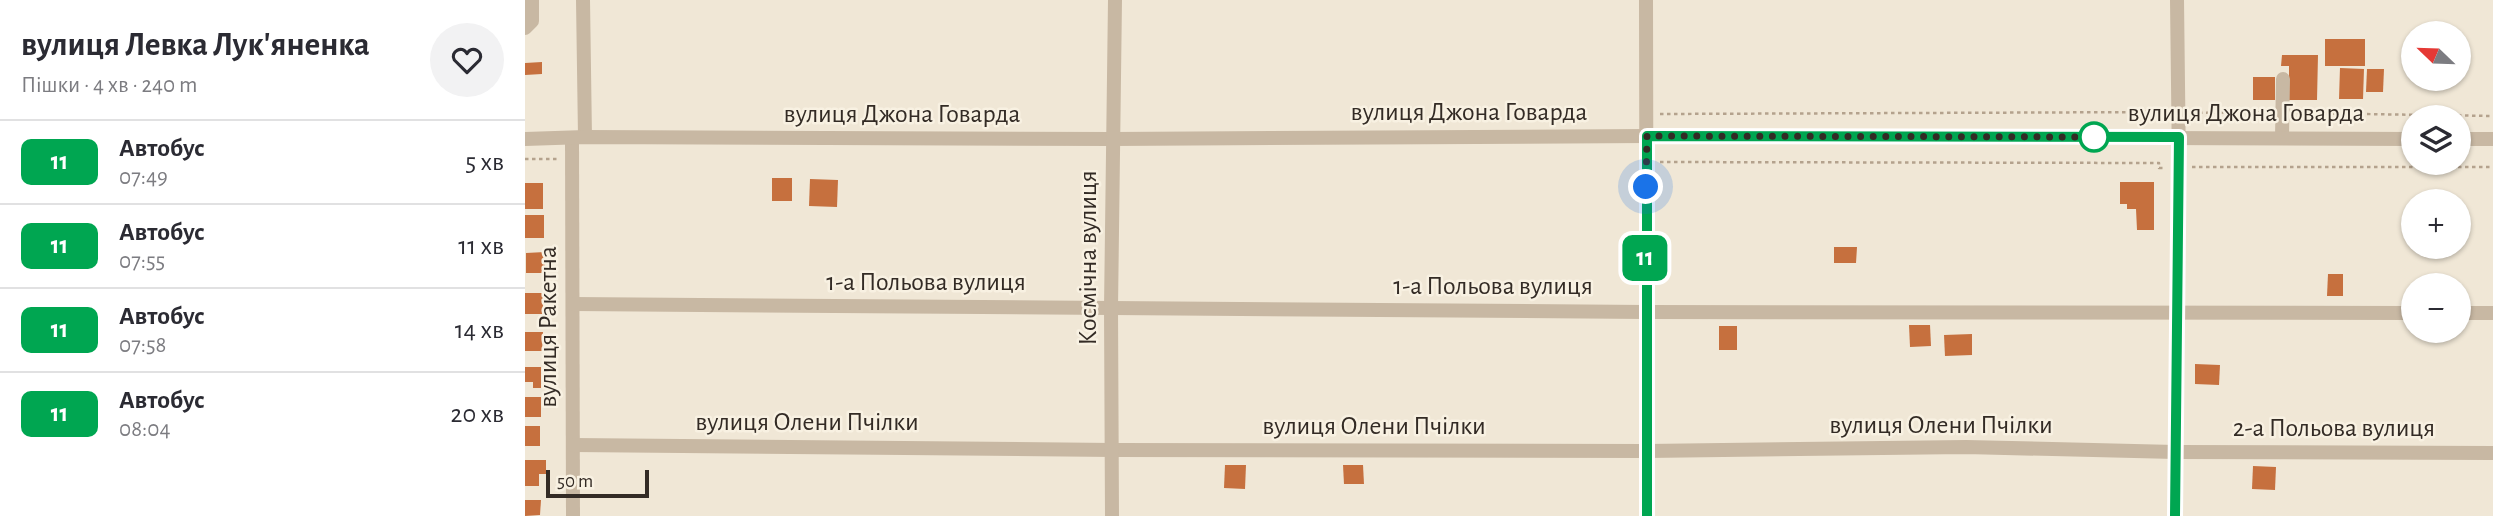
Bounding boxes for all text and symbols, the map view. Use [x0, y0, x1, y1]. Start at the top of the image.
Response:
north arrow [2401, 21, 2471, 91]
map controls [2401, 21, 2471, 343]
button: heart [430, 23, 504, 97]
text: вулиця Левка Лук'яненка [21, 29, 370, 62]
text: Пішки · 4 хв · 240 m [21, 74, 197, 97]
street label: вулиця Джона Говарда [1351, 99, 1588, 125]
street label: вулиця Джона Говарда [2128, 100, 2365, 126]
street label: вулиця Джона Говарда [784, 101, 1021, 127]
button: layers [2401, 105, 2471, 175]
unlabelled marker [2079, 122, 2109, 152]
text: Автобус [119, 135, 205, 161]
text: 5 хв [465, 149, 504, 175]
text: 11 [51, 150, 68, 174]
text: 07:49 [119, 166, 168, 189]
your location [1628, 169, 1663, 204]
street label: Космічна вулиця [1075, 170, 1101, 346]
button: + [2401, 189, 2471, 259]
text: Автобус [119, 219, 205, 245]
text: 11 хв [458, 233, 504, 259]
text: 11 [51, 234, 68, 258]
line badge: 11 [1613, 235, 1677, 281]
street label: вулиця Ракетна [535, 246, 561, 408]
text: 11 [1636, 246, 1654, 270]
text: 07:55 [119, 250, 165, 273]
street label: 1-а Польова вулиця [826, 269, 1026, 295]
street label: 1-а Польова вулиця [1393, 273, 1593, 299]
button: − [2401, 273, 2471, 343]
text: Автобус [119, 303, 205, 329]
text: 14 хв [455, 317, 504, 343]
text: 11 [51, 318, 68, 342]
text: 07:58 [119, 334, 167, 357]
text: Автобус [119, 387, 205, 413]
text: 20 хв [451, 401, 504, 427]
text: 11 [51, 402, 68, 426]
street label: вулиця Олени Пчілки [695, 409, 919, 435]
street label: вулиця Олени Пчілки [1829, 412, 2053, 438]
street label: вулиця Олени Пчілки [1262, 413, 1486, 439]
street label: 2-а Польова вулиця [2233, 415, 2435, 441]
text: 08:04 [119, 418, 171, 441]
scale bar [546, 467, 649, 499]
text: 50 m [557, 472, 593, 491]

